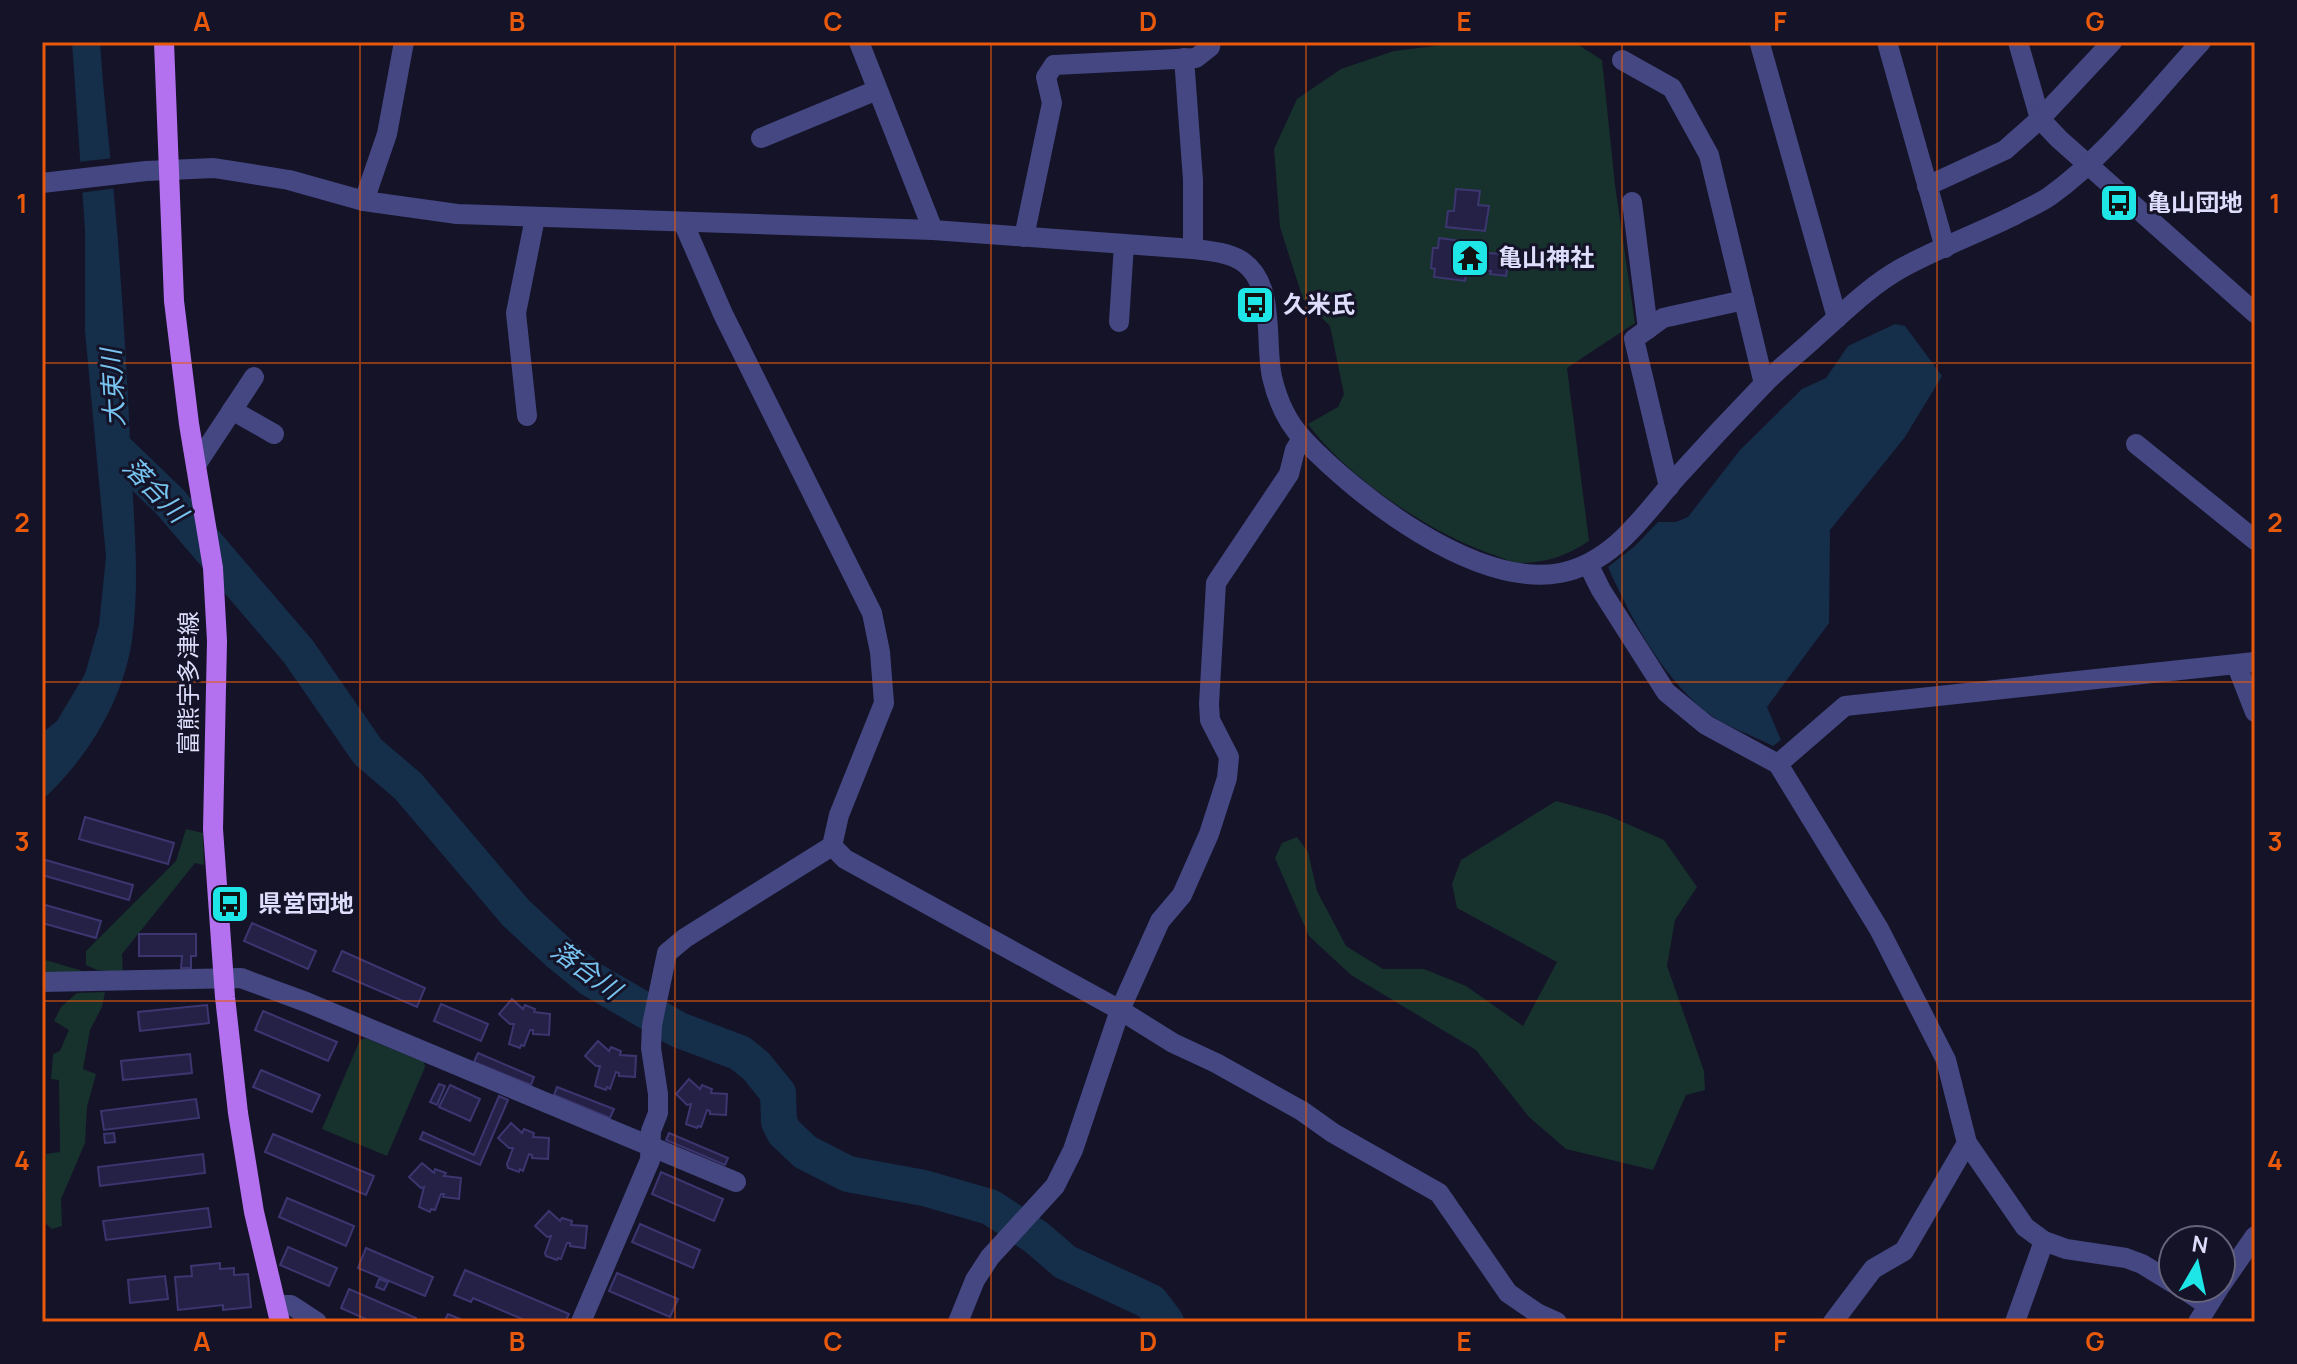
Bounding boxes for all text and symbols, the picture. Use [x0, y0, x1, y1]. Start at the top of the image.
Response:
text: A [193, 3, 211, 39]
text: B [509, 3, 525, 39]
text: C [823, 3, 843, 39]
text: D [1139, 3, 1157, 39]
text: E [1456, 3, 1472, 39]
text: F [1773, 3, 1787, 39]
text: G [2085, 3, 2105, 39]
bus stop icon: 亀山団地 [2098, 182, 2140, 224]
text: 1 [16, 185, 28, 221]
place label: 亀山団地 [2147, 185, 2243, 218]
text: 1 [2269, 185, 2281, 221]
temple icon: 亀山神社 [1449, 237, 1491, 279]
place label: 亀山神社 [1498, 240, 1594, 273]
bus stop icon: 久米氏 [1234, 284, 1276, 326]
place label: 久米氏 [1283, 287, 1355, 320]
water label: 大束川 [92, 345, 132, 428]
water label: 落合川 [116, 449, 198, 532]
text: 2 [14, 504, 30, 540]
text: 2 [2267, 504, 2283, 540]
street label: 富熊宇多津線 [171, 611, 204, 755]
text: 3 [14, 823, 30, 859]
text: 3 [2267, 823, 2283, 859]
bus stop icon: 県営団地 [209, 883, 251, 925]
place label: 県営団地 [258, 886, 354, 919]
water label: 落合川 [544, 932, 631, 1008]
text: 4 [14, 1142, 30, 1178]
text: 4 [2267, 1142, 2283, 1178]
north arrow [2157, 1224, 2237, 1304]
text: N [2190, 1228, 2210, 1260]
text: A [193, 1323, 211, 1359]
text: B [509, 1323, 525, 1359]
text: C [823, 1323, 843, 1359]
text: D [1139, 1323, 1157, 1359]
text: E [1456, 1323, 1472, 1359]
text: F [1773, 1323, 1787, 1359]
text: G [2085, 1323, 2105, 1359]

